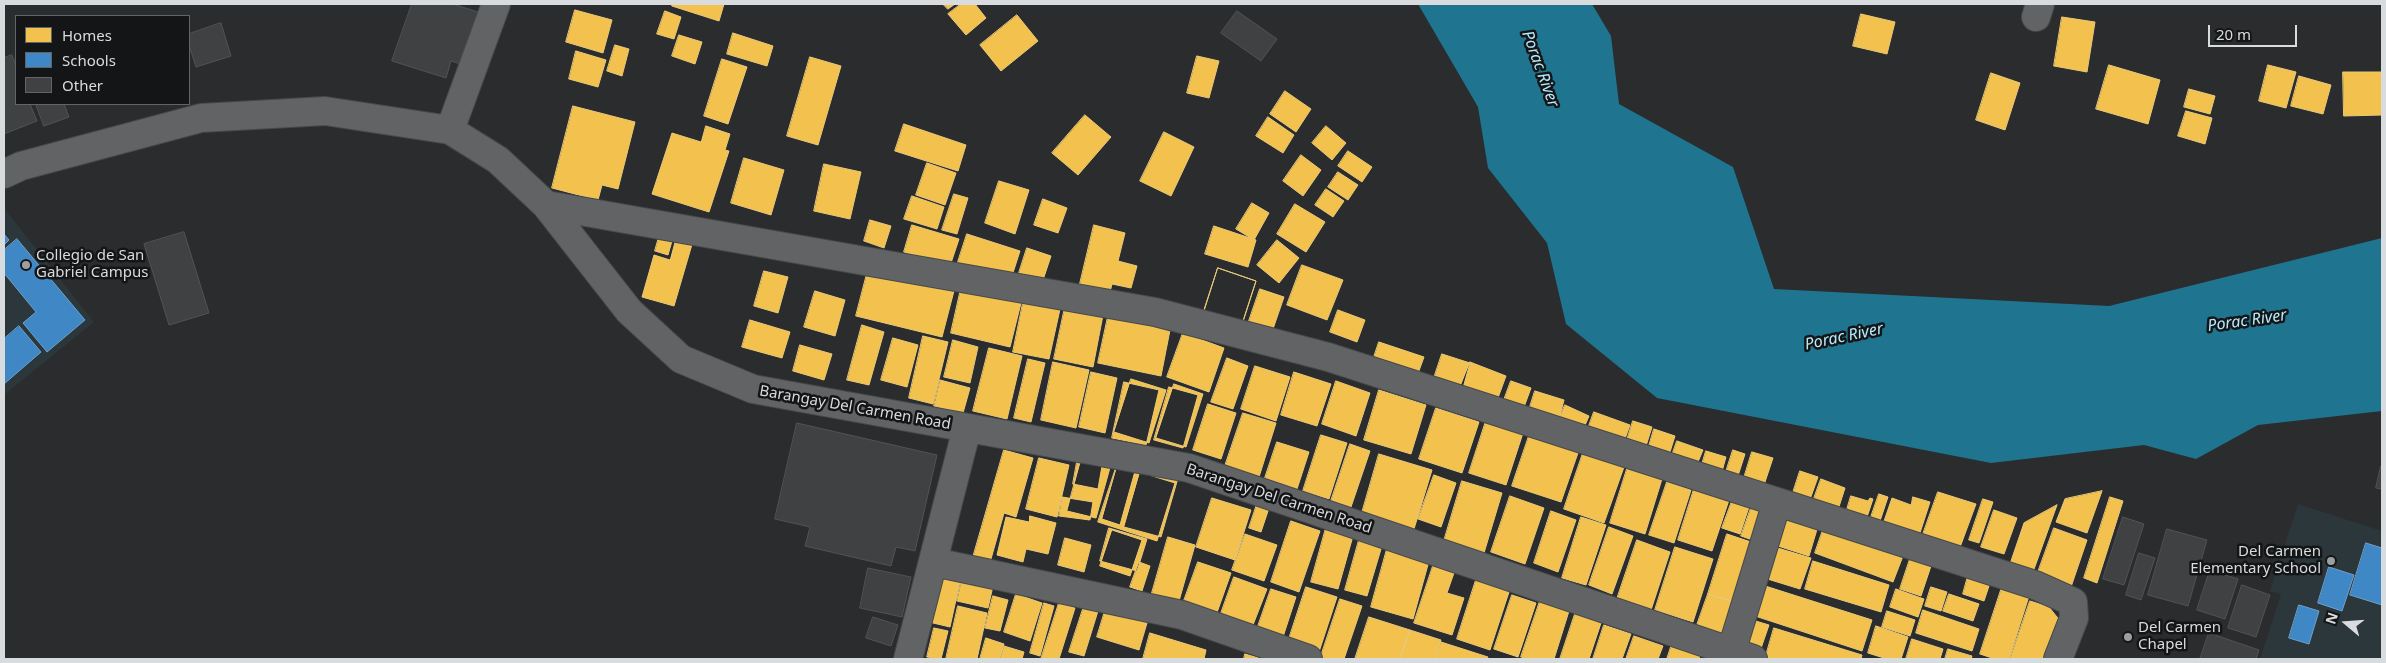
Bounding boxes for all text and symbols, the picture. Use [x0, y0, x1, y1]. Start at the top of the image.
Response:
legend [15, 15, 190, 105]
scale bar [2211, 15, 2300, 47]
text: 20 m [2216, 24, 2251, 44]
text: Homes [62, 25, 112, 45]
water label: Porac River [1517, 28, 1563, 110]
text: Schools [62, 50, 116, 70]
text: Other [62, 75, 103, 95]
place label: Collegio de San Gabriel Campus [36, 247, 148, 282]
marker: Collegio de San Gabriel Campus [20, 259, 32, 271]
water label: Porac River [2206, 306, 2288, 336]
water label: Porac River [1803, 319, 1885, 355]
street label: Barangay Del Carmen Road [758, 382, 952, 434]
street label: Barangay Del Carmen Road [1184, 460, 1374, 538]
place label: Del Carmen Elementary School [2190, 543, 2321, 578]
marker: Del Carmen Elementary School [2325, 555, 2337, 567]
north arrow [2321, 598, 2371, 648]
text: N [2320, 610, 2342, 627]
place label: Del Carmen Chapel [2138, 619, 2221, 654]
marker: Del Carmen Chapel [2122, 631, 2134, 643]

